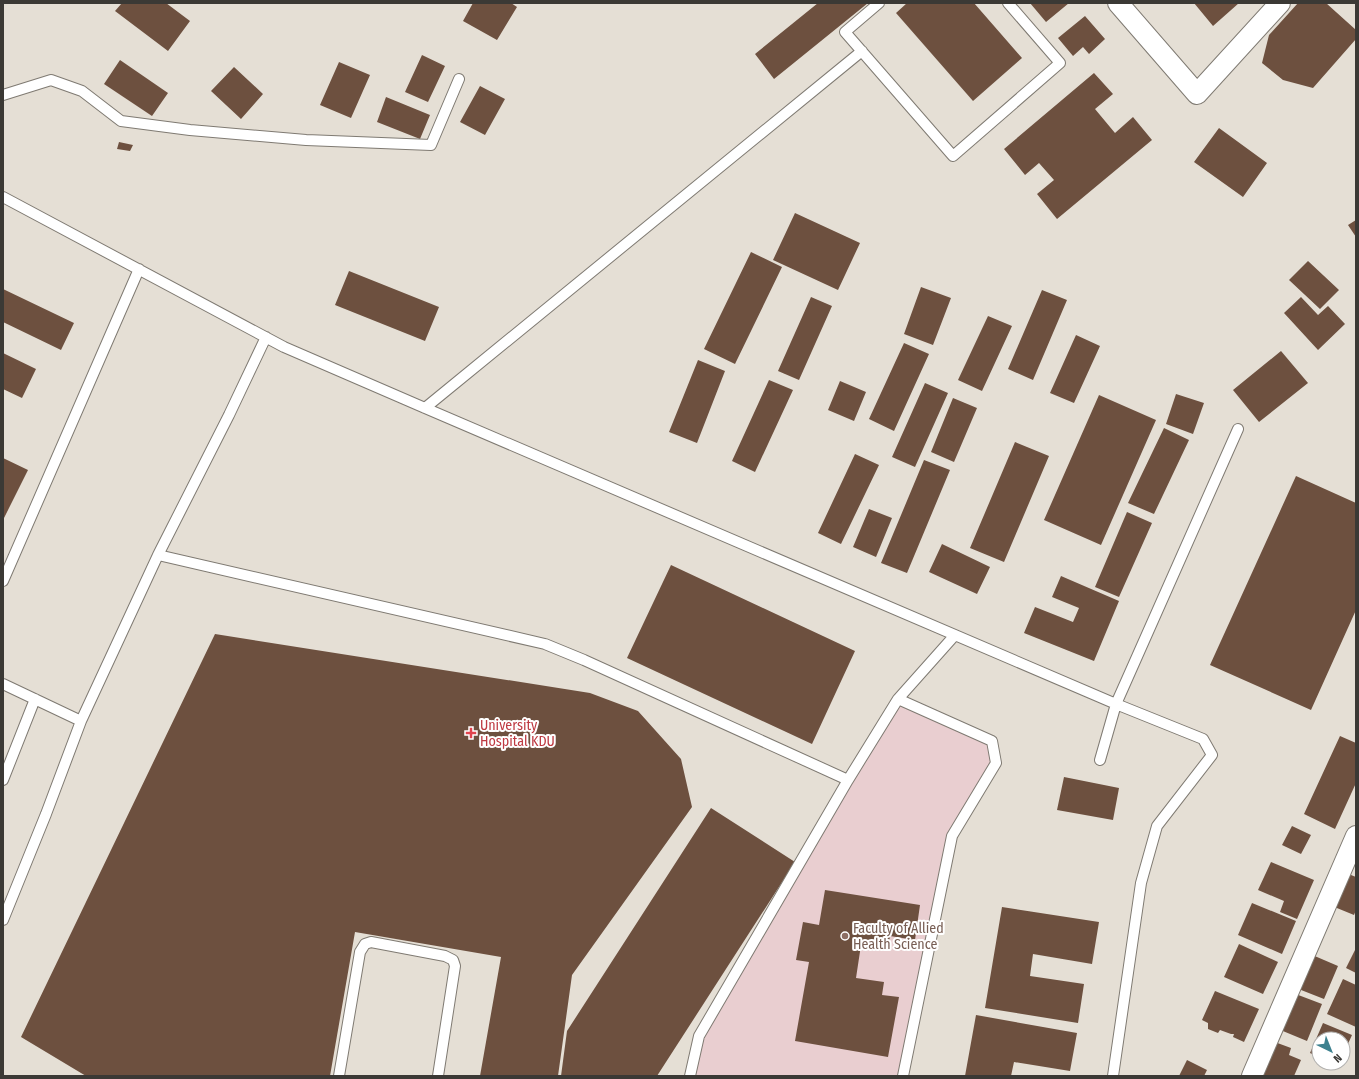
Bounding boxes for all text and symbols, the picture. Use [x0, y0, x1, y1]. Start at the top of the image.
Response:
place label: University Hospital KDU [480, 717, 555, 750]
marker: University Hospital KDU [465, 727, 477, 739]
place label: Faculty of Allied Health Science [853, 920, 944, 953]
marker: Faculty of Allied Health Science [840, 931, 850, 941]
north arrow [1311, 1031, 1351, 1071]
text: N [1331, 1051, 1344, 1065]

